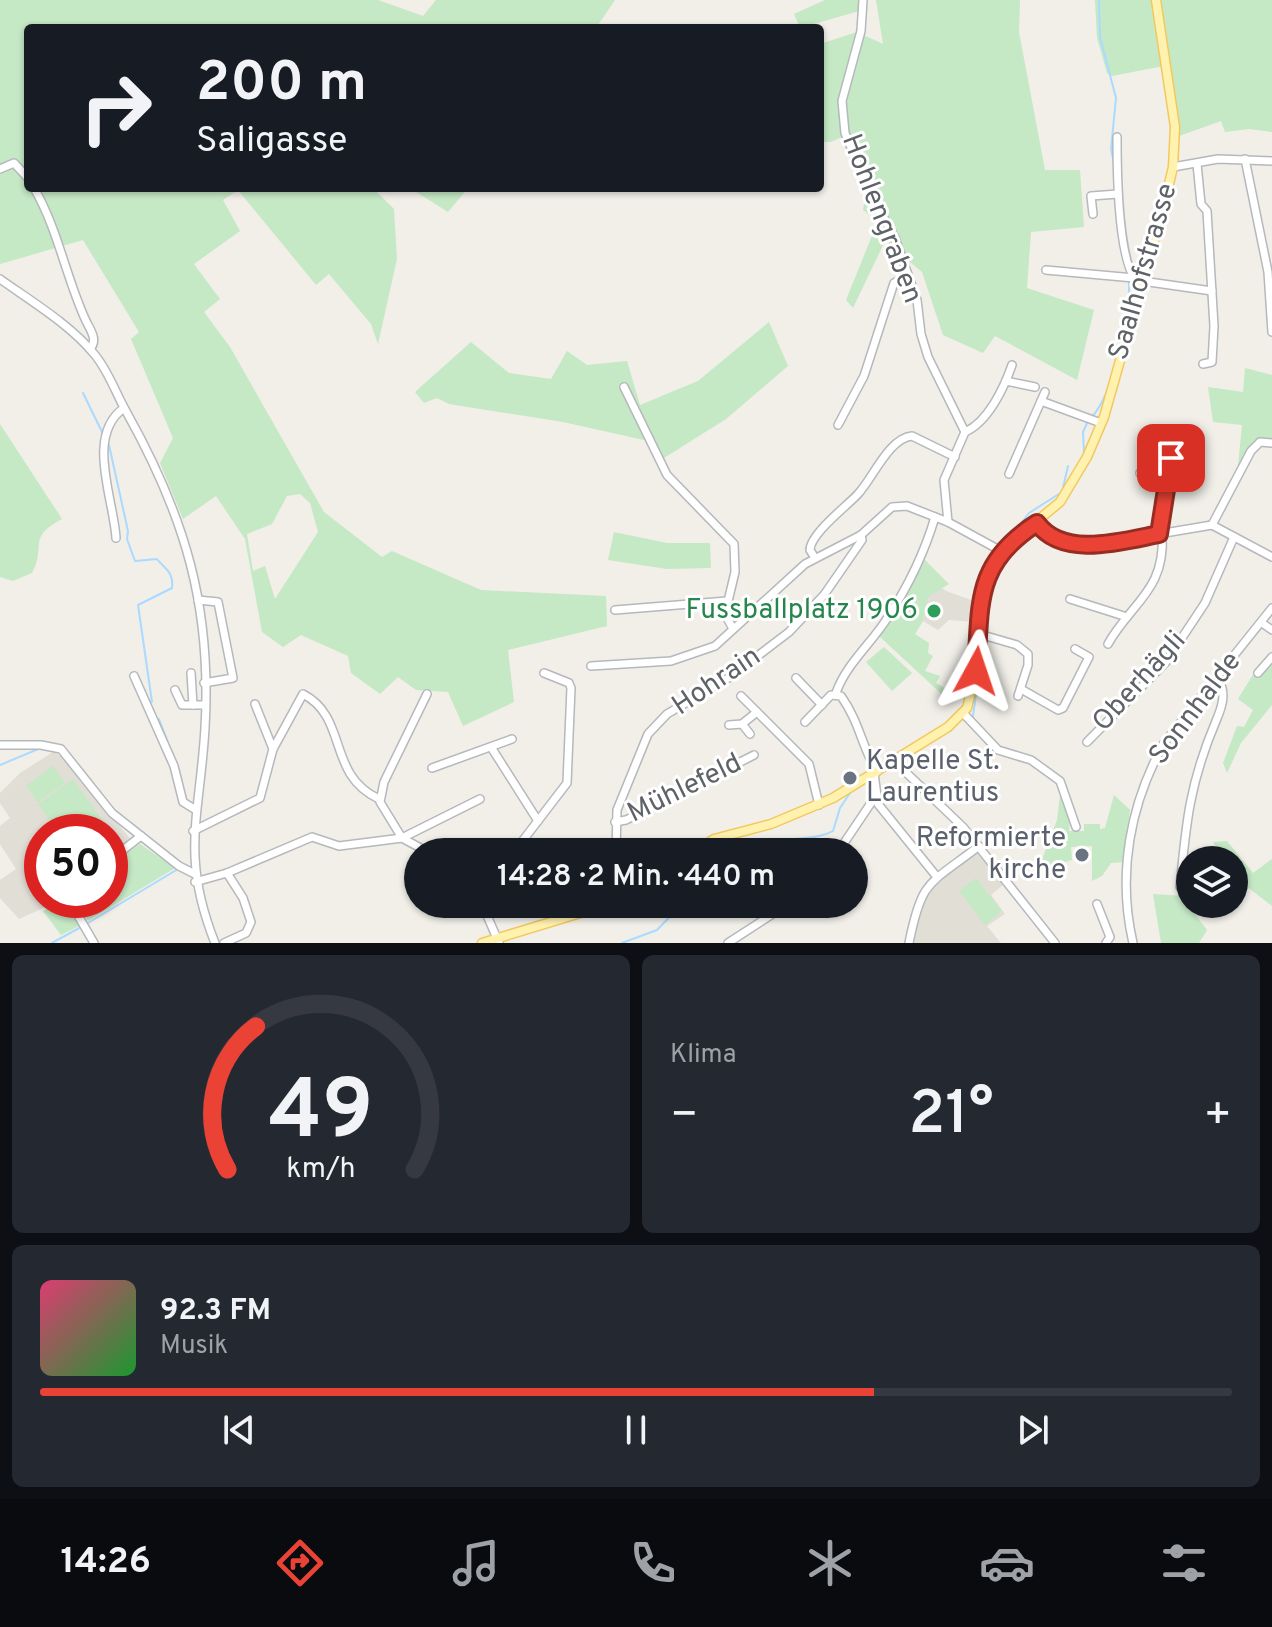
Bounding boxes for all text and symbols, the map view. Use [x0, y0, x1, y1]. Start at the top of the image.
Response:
text: 200 m [196, 50, 367, 120]
icon: right [64, 56, 168, 160]
text: Saligasse [196, 119, 347, 165]
street label: Hohlengraben [832, 129, 930, 309]
street label: Saalhofstrasse [1102, 179, 1186, 365]
pin [1137, 424, 1205, 492]
icon: arrive [1149, 436, 1193, 480]
place label: Fussballplatz 1906 [686, 593, 918, 629]
marker: Fussballplatz 1906 [925, 602, 943, 620]
street label: Oberhägli [1085, 624, 1195, 740]
position arrow [934, 629, 1018, 713]
street label: Hohrain [666, 639, 768, 725]
street label: Sonnhalde [1142, 645, 1250, 773]
place label: Kapelle St. Laurentius [866, 744, 1000, 812]
street label: Mühlefeld [622, 746, 748, 832]
marker: Kapelle St. Laurentius [841, 769, 859, 787]
speed limit sign: 50 [24, 814, 128, 918]
place label: Reformierte kirche [916, 821, 1066, 889]
marker: Reformierte kirche [1073, 846, 1091, 864]
map controls [1176, 846, 1248, 918]
button: layers [1176, 846, 1248, 918]
text: 14:28 · 2 Min. · 440 m [497, 859, 775, 896]
text: Klima [670, 1039, 736, 1072]
text: 49 [269, 1063, 373, 1168]
text: 21° [909, 1079, 994, 1155]
text: − [670, 1089, 698, 1145]
text: + [1204, 1089, 1232, 1145]
text: km/h [286, 1152, 356, 1188]
text: 92.3 FM [160, 1293, 271, 1330]
text: Musik [160, 1330, 228, 1363]
icon: previous [217, 1408, 261, 1452]
icon: pause [614, 1408, 658, 1452]
icon: next [1011, 1408, 1055, 1452]
icon: directions [272, 1535, 328, 1591]
icon: music [448, 1535, 504, 1591]
icon: phone [625, 1535, 681, 1591]
icon: climate [802, 1535, 858, 1591]
icon: car [979, 1535, 1035, 1591]
icon: filters [1156, 1535, 1212, 1591]
text: 14:26 [60, 1540, 151, 1586]

